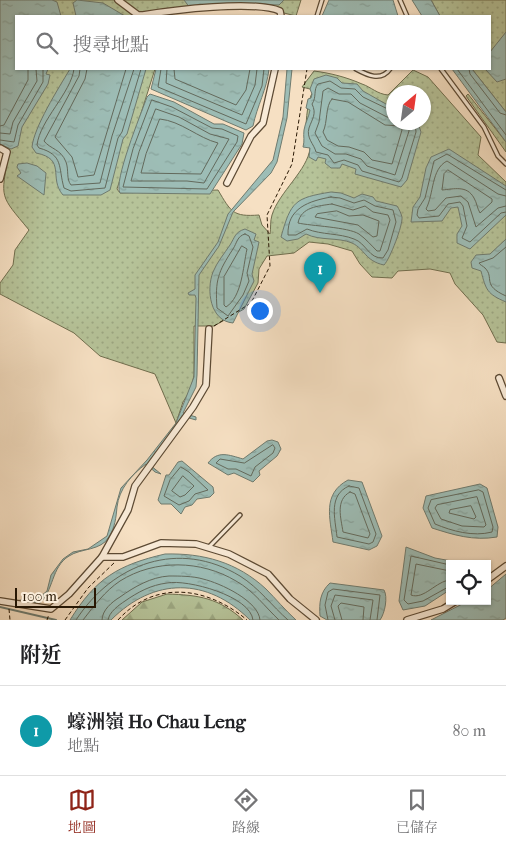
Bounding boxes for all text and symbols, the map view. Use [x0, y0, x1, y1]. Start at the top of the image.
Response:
search box [15, 15, 491, 70]
icon: search [33, 29, 61, 57]
text: 搜尋地點 [73, 34, 149, 56]
north arrow [386, 85, 431, 130]
pin: 1 [304, 252, 336, 293]
your location [247, 298, 273, 324]
map controls [446, 560, 491, 605]
button: locate [446, 560, 491, 605]
scale bar [15, 585, 96, 608]
text: 100 m [22, 588, 57, 605]
text: 附近 [20, 643, 62, 667]
text: 蠔洲嶺 Ho Chau Leng [67, 711, 246, 733]
text: 1 [33, 721, 39, 740]
text: 80 m [452, 721, 486, 740]
text: 地點 [67, 736, 99, 755]
tab: 地圖 [68, 786, 96, 836]
tab: 路線 [232, 786, 260, 836]
tab: 已儲存 [396, 786, 438, 836]

